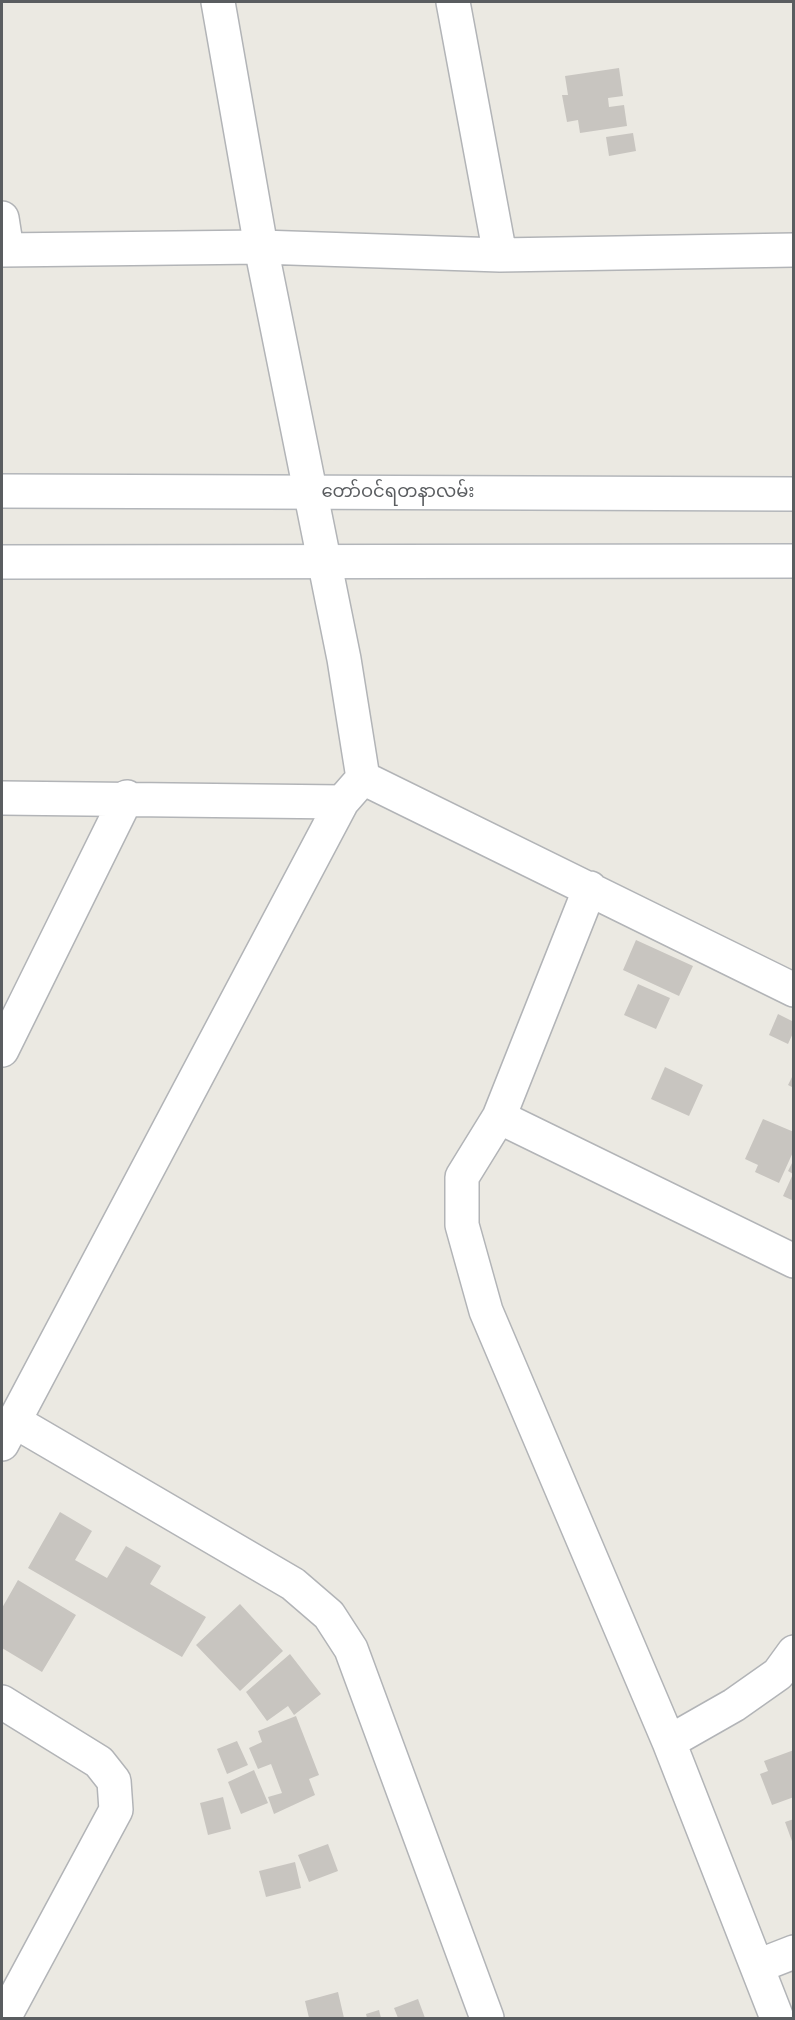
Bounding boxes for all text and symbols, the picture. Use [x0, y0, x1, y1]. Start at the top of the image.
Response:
street label: တော်ဝင်ရတနာလမ်း [321, 480, 475, 502]

